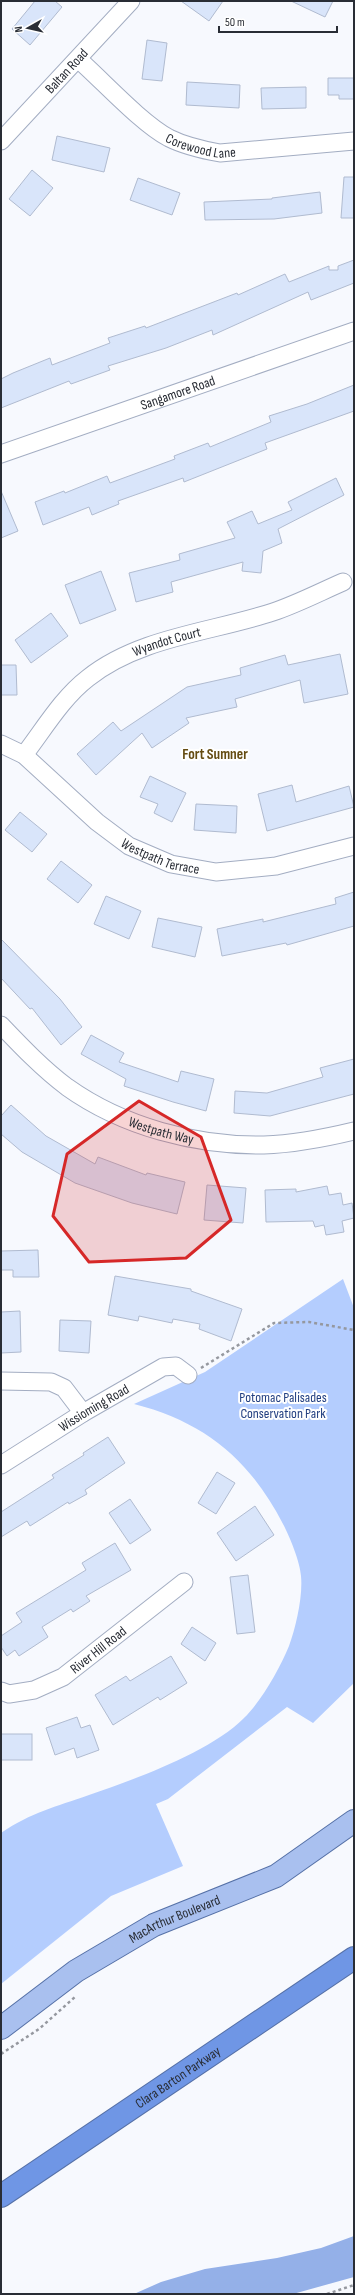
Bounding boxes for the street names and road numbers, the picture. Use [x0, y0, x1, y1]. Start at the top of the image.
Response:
street label: Baltan Road [41, 44, 92, 97]
street label: Corewood Lane [163, 129, 236, 162]
street label: Sangamore Road [138, 372, 217, 413]
street label: Wyandot Court [130, 623, 203, 660]
street label: Westpath Terrace [118, 835, 201, 877]
street label: Westpath Way [126, 1113, 196, 1147]
street label: Wissioming Road [55, 1380, 132, 1435]
street label: River Hill Road [66, 1622, 130, 1677]
street label: MacArthur Boulevard [126, 1891, 223, 1947]
street label: Clara Barton Parkway [132, 2042, 224, 2112]

